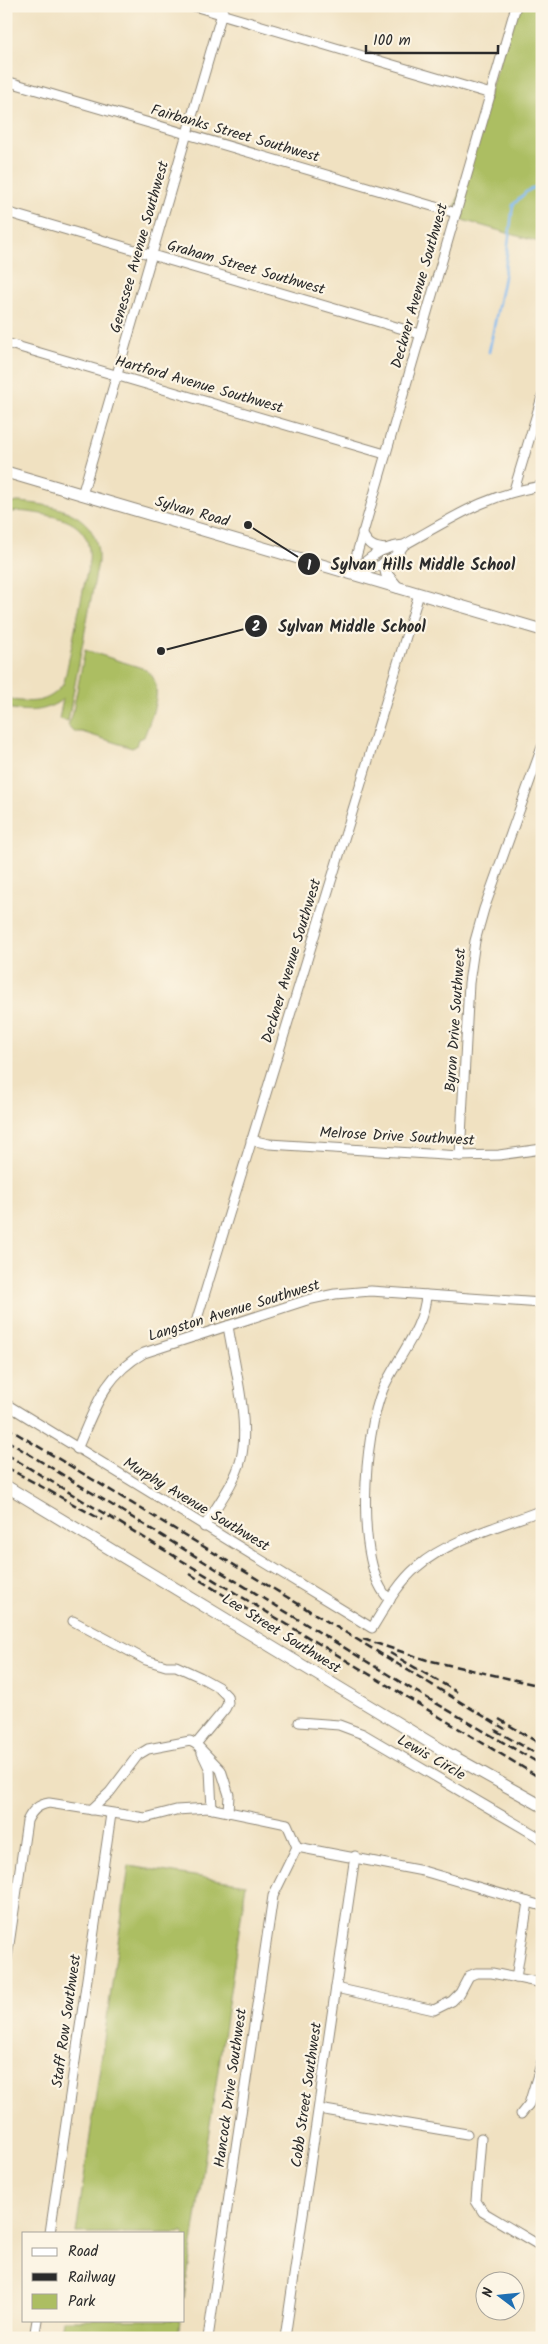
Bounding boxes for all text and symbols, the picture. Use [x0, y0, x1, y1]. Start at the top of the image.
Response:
scale bar [366, 22, 498, 54]
text: 100 m [373, 29, 411, 53]
street label: Fairbanks Street Southwest [148, 98, 322, 170]
street label: Genessee Avenue Southwest [104, 158, 176, 336]
street label: Deckner Avenue Southwest [385, 200, 455, 371]
street label: Graham Street Southwest [164, 234, 328, 302]
street label: Hartford Avenue Southwest [112, 350, 286, 421]
street label: Sylvan Road [152, 490, 232, 534]
callout: Sylvan Hills Middle School [296, 549, 525, 580]
text: Sylvan Hills Middle School [331, 553, 516, 578]
text: 1 [307, 554, 312, 578]
callout: Sylvan Middle School [243, 611, 436, 642]
text: 2 [252, 615, 261, 639]
text: Sylvan Middle School [278, 615, 427, 640]
street label: Deckner Avenue Southwest [256, 876, 329, 1046]
street label: Byron Drive Southwest [439, 947, 473, 1093]
street label: Melrose Drive Southwest [319, 1121, 475, 1153]
street label: Langston Avenue Southwest [145, 1273, 323, 1349]
street label: Murphy Avenue Southwest [118, 1452, 274, 1558]
street label: Lee Street Southwest [217, 1588, 345, 1680]
street label: Lewis Circle [392, 1729, 470, 1787]
street label: Staff Row Southwest [46, 1952, 88, 2089]
street label: Hancock Drive Southwest [208, 2007, 254, 2169]
street label: Cobb Street Southwest [285, 2021, 329, 2169]
legend [22, 2232, 185, 2322]
text: Road [68, 2240, 99, 2264]
text: Railway [68, 2266, 116, 2290]
north arrow [476, 2272, 526, 2322]
text: N [477, 2285, 500, 2300]
text: Park [68, 2290, 96, 2314]

